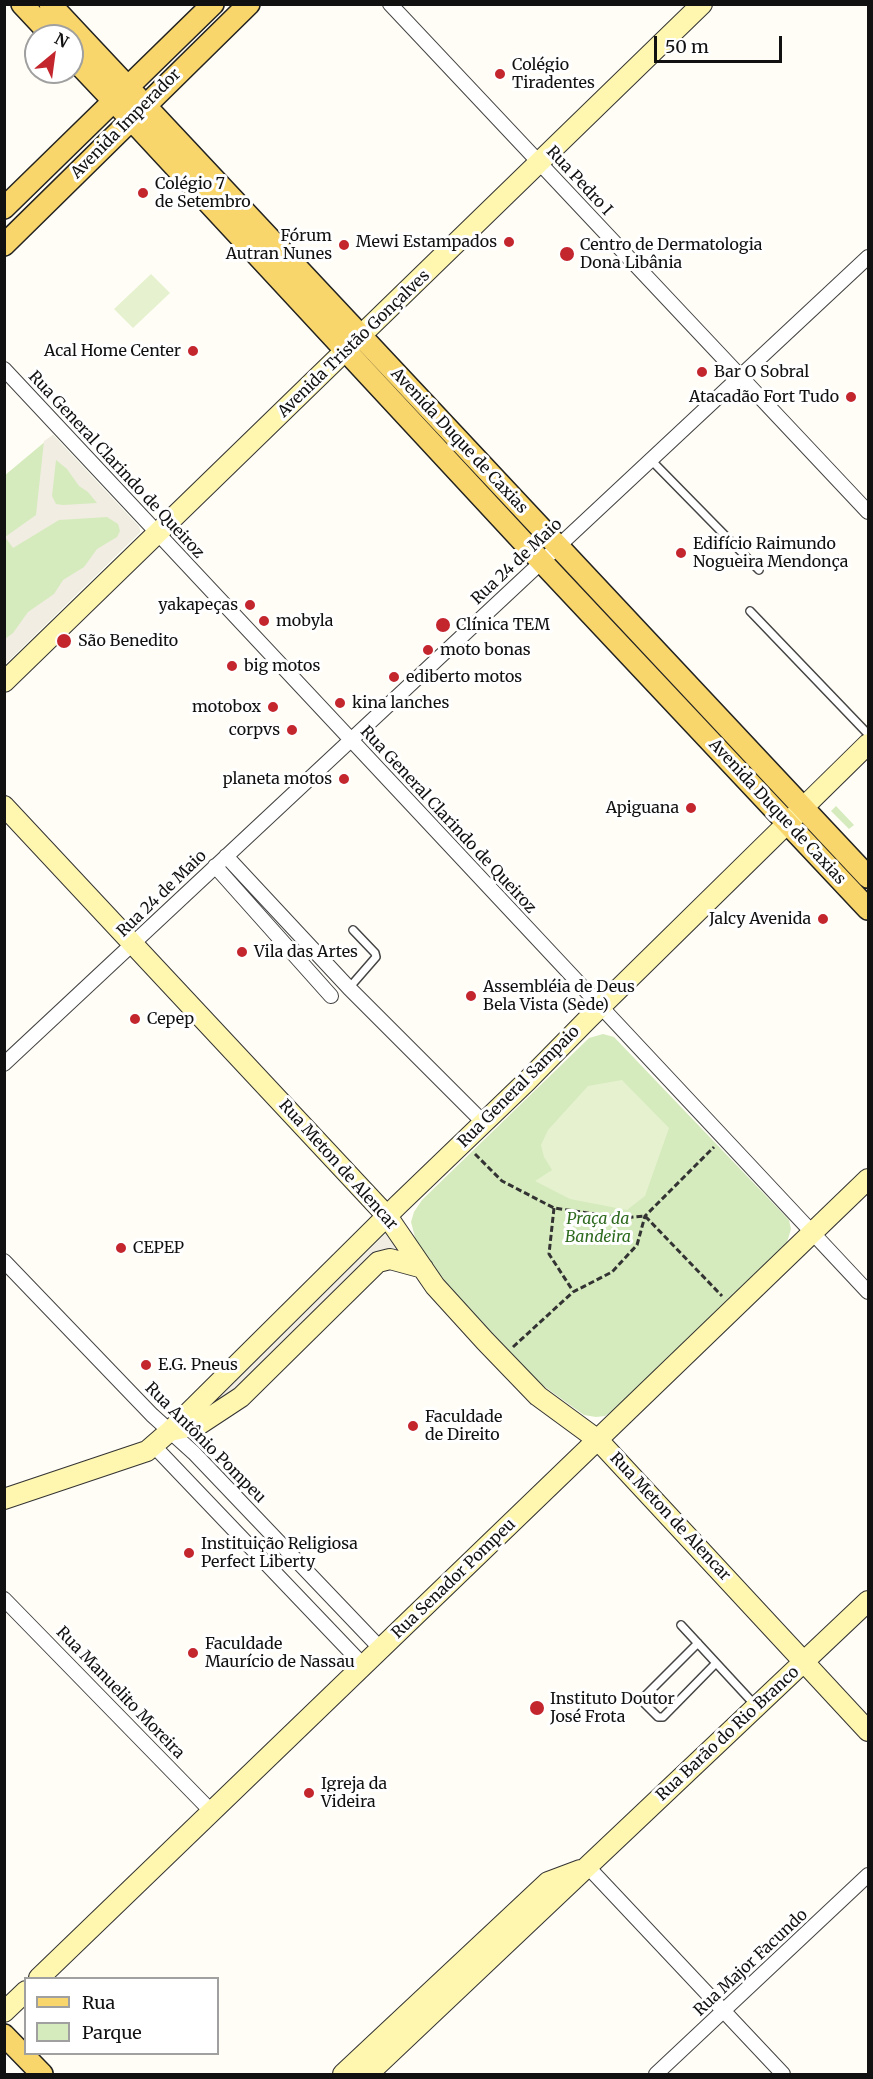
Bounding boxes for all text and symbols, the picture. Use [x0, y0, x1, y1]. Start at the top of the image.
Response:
north arrow [24, 24, 84, 84]
scale bar [657, 24, 784, 62]
text: N [51, 28, 72, 52]
text: 50 m [665, 35, 709, 58]
place label: Colégio Tiradentes [512, 55, 595, 93]
street label: Avenida Imperador [67, 65, 185, 183]
marker: Colégio Tiradentes [493, 67, 507, 81]
street label: Rua Pedro I [542, 142, 616, 220]
place label: Colégio 7 de Setembro [155, 174, 251, 212]
marker: Colégio 7 de Setembro [136, 186, 150, 200]
place label: Fórum Autran Nunes [226, 226, 332, 264]
place label: Mewi Estampados [356, 232, 497, 252]
marker: Mewi Estampados [502, 235, 516, 249]
place label: Centro de Dermatologia Dona Libânia [580, 235, 762, 273]
marker: Fórum Autran Nunes [337, 238, 351, 252]
marker: Centro de Dermatologia Dona Libânia [558, 245, 576, 263]
street label: Avenida Tristão Gonçalves [274, 266, 434, 422]
place label: Acal Home Center [44, 341, 181, 361]
marker: Acal Home Center [186, 344, 200, 358]
place label: Bar O Sobral [714, 362, 809, 382]
street label: Avenida Duque de Caxias [387, 364, 531, 518]
marker: Bar O Sobral [695, 365, 709, 379]
street label: Rua General Clarindo de Queiroz [24, 367, 208, 563]
place label: Atacadão Fort Tudo [689, 387, 839, 407]
marker: Atacadão Fort Tudo [844, 390, 858, 404]
street label: Rua 24 de Maio [468, 515, 566, 609]
place label: Edifício Raimundo Nogueira Mendonça [693, 534, 848, 572]
marker: Edifício Raimundo Nogueira Mendonça [674, 546, 688, 560]
place label: yakapeças [158, 595, 238, 615]
marker: yakapeças [243, 598, 257, 612]
place label: mobyla [276, 611, 333, 631]
marker: mobyla [257, 614, 271, 628]
place label: Clínica TEM [456, 615, 550, 635]
marker: Clínica TEM [434, 616, 452, 634]
place label: São Benedito [78, 631, 178, 651]
marker: São Benedito [55, 632, 73, 650]
place label: moto bonas [440, 640, 531, 660]
marker: moto bonas [421, 643, 435, 657]
place label: big motos [244, 656, 320, 676]
marker: big motos [225, 659, 239, 673]
place label: ediberto motos [406, 667, 522, 687]
marker: ediberto motos [387, 670, 401, 684]
place label: kina lanches [352, 693, 449, 713]
marker: kina lanches [333, 696, 347, 710]
place label: motobox [192, 697, 261, 717]
marker: motobox [266, 700, 280, 714]
place label: corpvs [229, 720, 280, 740]
street label: Rua General Clarindo de Queiroz [356, 722, 540, 918]
marker: corpvs [285, 723, 299, 737]
street label: Avenida Duque de Caxias [705, 735, 849, 889]
place label: planeta motos [223, 769, 332, 789]
marker: planeta motos [337, 772, 351, 786]
place label: Apiguana [606, 798, 679, 818]
marker: Apiguana [684, 801, 698, 815]
street label: Rua 24 de Maio [113, 847, 211, 941]
place label: Jalcy Avenida [709, 909, 811, 929]
marker: Jalcy Avenida [816, 912, 830, 926]
place label: Vila das Artes [254, 942, 358, 962]
marker: Vila das Artes [235, 945, 249, 959]
place label: Assembléia de Deus Bela Vista (Sede) [483, 977, 635, 1015]
marker: Assembléia de Deus Bela Vista (Sede) [464, 989, 478, 1003]
place label: Cepep [147, 1009, 194, 1029]
marker: Cepep [128, 1012, 142, 1026]
street label: Rua General Sampaio [454, 1022, 584, 1152]
street label: Rua Meton de Alencar [275, 1096, 401, 1234]
park label: Praça da Bandeira [565, 1209, 631, 1247]
place label: CEPEP [133, 1238, 184, 1258]
marker: CEPEP [114, 1241, 128, 1255]
place label: E.G. Pneus [158, 1355, 238, 1375]
marker: E.G. Pneus [139, 1358, 153, 1372]
street label: Rua Antônio Pompeu [141, 1379, 269, 1507]
place label: Faculdade de Direito [425, 1407, 502, 1445]
marker: Faculdade de Direito [406, 1419, 420, 1433]
street label: Rua Meton de Alencar [606, 1449, 734, 1585]
street label: Rua Senador Pompeu [388, 1515, 520, 1643]
place label: Instituição Religiosa Perfect Liberty [201, 1534, 358, 1572]
marker: Instituição Religiosa Perfect Liberty [182, 1546, 196, 1560]
street label: Rua Manuelito Moreira [52, 1623, 188, 1763]
place label: Faculdade Maurício de Nassau [205, 1634, 355, 1672]
marker: Faculdade Maurício de Nassau [186, 1646, 200, 1660]
street label: Rua Barão do Rio Branco [653, 1663, 803, 1805]
place label: Instituto Doutor José Frota [550, 1689, 675, 1727]
marker: Instituto Doutor José Frota [528, 1699, 546, 1717]
place label: Igreja da Videira [321, 1774, 387, 1812]
marker: Igreja da Videira [302, 1786, 316, 1800]
street label: Rua Major Facundo [690, 1905, 812, 2021]
legend [24, 1977, 219, 2055]
text: Rua [82, 1991, 115, 2014]
text: Parque [82, 2021, 142, 2044]

